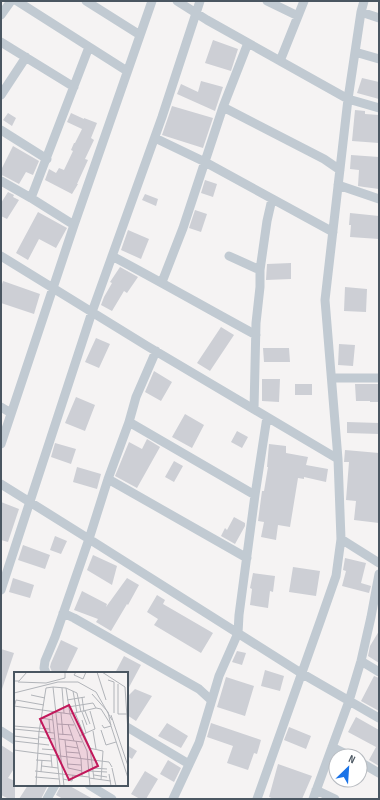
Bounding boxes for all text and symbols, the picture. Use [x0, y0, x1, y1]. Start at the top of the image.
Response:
inset map [14, 672, 128, 786]
north arrow [328, 748, 368, 788]
text: N [347, 752, 358, 767]

